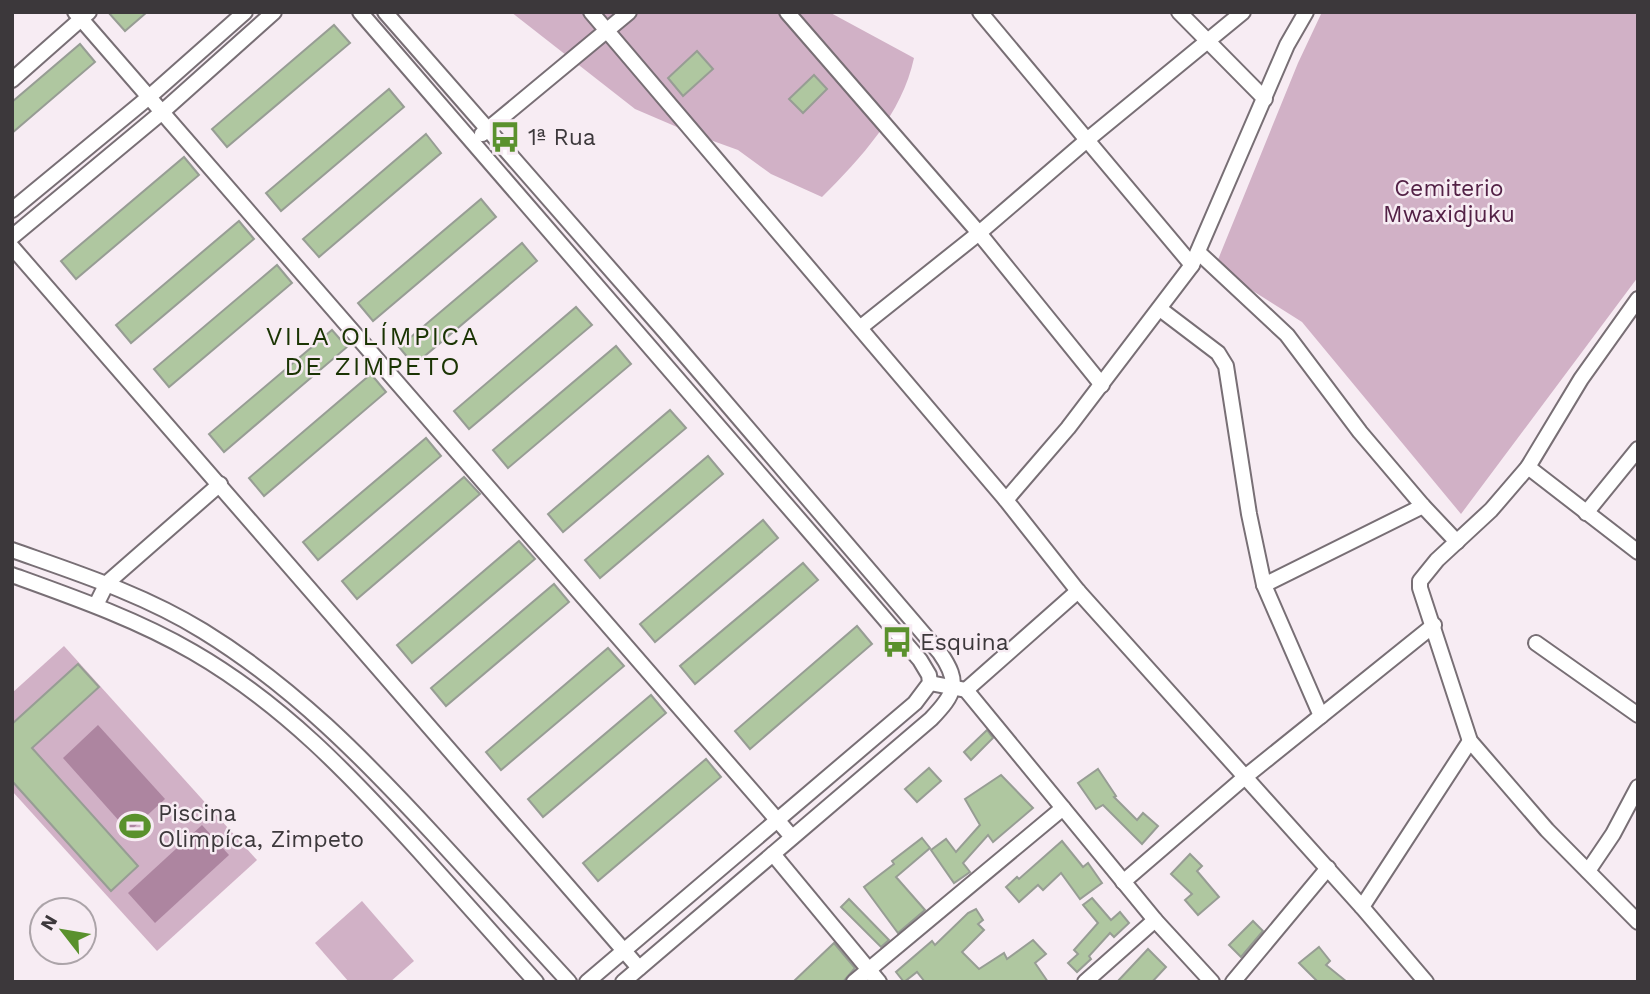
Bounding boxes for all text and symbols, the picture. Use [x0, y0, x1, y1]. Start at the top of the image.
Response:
bus stop icon: 1ª Rua [488, 120, 522, 154]
place label: 1ª Rua [528, 124, 596, 151]
park label: Cemiterio Mwaxidjuku [1383, 175, 1515, 228]
district label: VILA OLÍMPICA DE ZIMPETO [266, 321, 480, 381]
bus stop icon: Esquina [880, 625, 914, 659]
place label: Esquina [920, 629, 1009, 656]
place label: Piscina Olimpíca, Zimpeto [158, 800, 364, 853]
sports icon: Piscina Olimpíca, Zimpeto [118, 809, 152, 843]
north arrow [28, 896, 98, 966]
text: N [35, 911, 62, 934]

